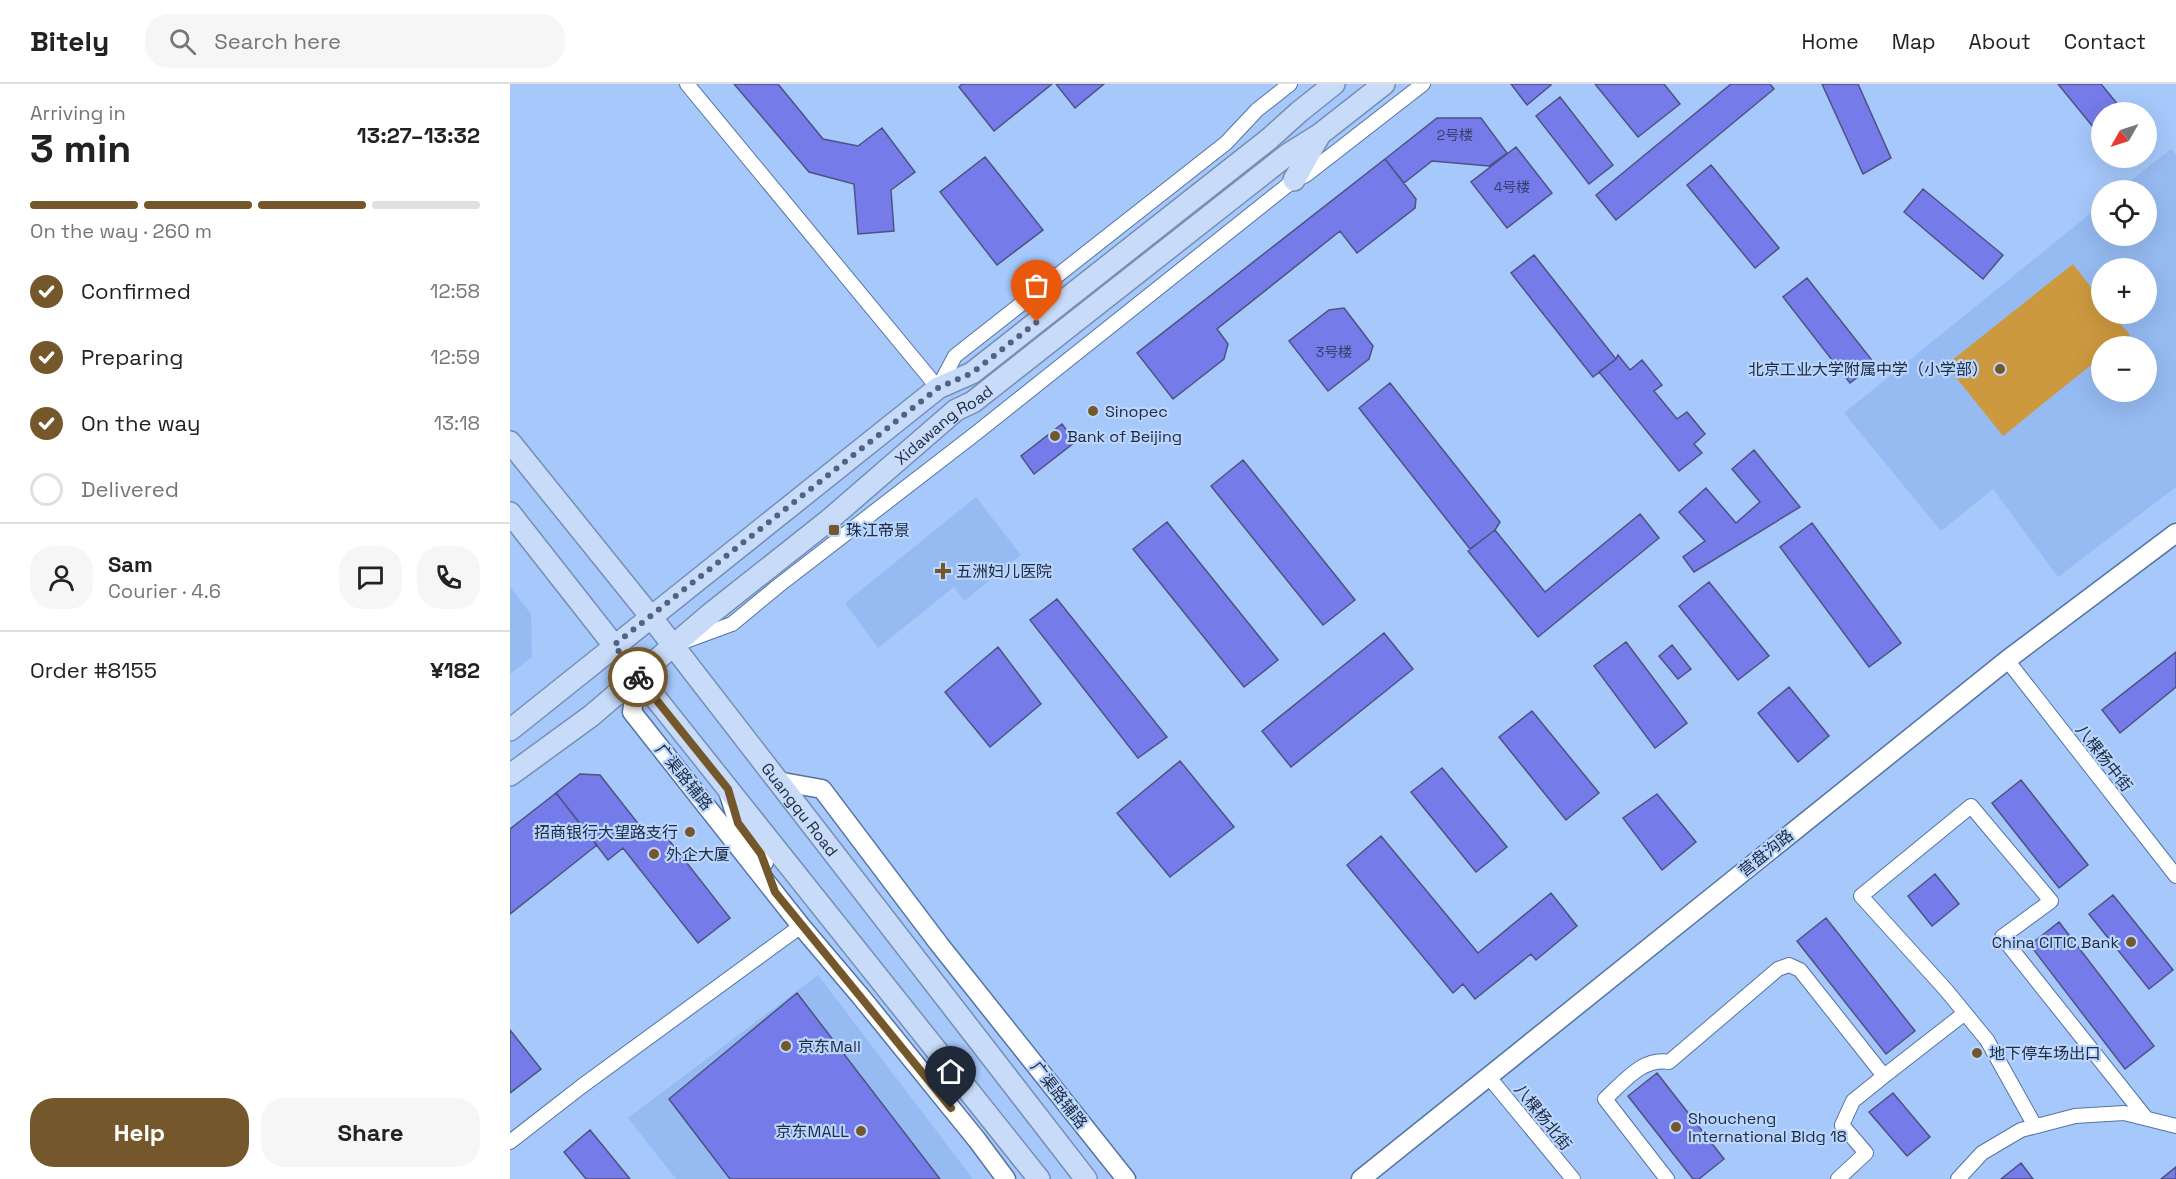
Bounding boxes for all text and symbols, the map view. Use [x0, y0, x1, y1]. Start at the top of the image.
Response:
search box [145, 14, 565, 68]
text: Bitely [30, 23, 109, 59]
icon: search [166, 25, 199, 58]
text: Search here [214, 27, 341, 55]
text: Home [1801, 28, 1859, 55]
text: Map [1892, 28, 1936, 55]
text: About [1969, 28, 2031, 55]
text: Contact [2064, 28, 2146, 55]
text: Arriving in [30, 100, 126, 126]
north arrow [2091, 102, 2157, 168]
map controls [2091, 102, 2157, 402]
text: 13:27–13:32 [357, 121, 480, 149]
text: 3 min [30, 124, 131, 173]
house number: 2号楼 [1437, 126, 1473, 144]
house number: 4号楼 [1494, 178, 1530, 196]
button: locate [2091, 180, 2157, 246]
text: On the way · 260 m [30, 218, 212, 244]
button: + [2091, 258, 2157, 324]
pin [1011, 260, 1062, 322]
icon: bag [1020, 269, 1053, 302]
icon: check [30, 275, 63, 308]
text: Confirmed [81, 277, 191, 305]
text: 12:58 [430, 278, 480, 304]
button: − [2091, 336, 2157, 402]
icon: check [30, 341, 63, 374]
text: Preparing [81, 343, 183, 371]
house number: 3号楼 [1316, 343, 1352, 361]
text: 12:59 [430, 344, 480, 370]
place label: 北京工业大学附属中学（小学部） [1748, 359, 1988, 380]
marker: 北京工业大学附属中学（小学部） [1993, 362, 2007, 376]
street label: Xidawang Road [890, 380, 997, 469]
place label: Sinopec [1105, 401, 1168, 422]
marker: Sinopec [1086, 404, 1100, 418]
icon: check [30, 407, 63, 440]
text: On the way [81, 409, 200, 437]
text: 13:18 [434, 410, 480, 436]
place label: Bank of Beijing [1067, 426, 1182, 447]
marker: Bank of Beijing [1048, 429, 1062, 443]
text: Delivered [81, 475, 179, 503]
place label: 珠江帝景 [846, 520, 910, 541]
marker: 珠江帝景 [827, 523, 841, 537]
button: person [30, 546, 93, 609]
button: chat [339, 546, 402, 609]
button: phone [417, 546, 480, 609]
text: Sam [108, 550, 153, 578]
place label: 五洲妇儿医院 [956, 561, 1052, 582]
marker: 五洲妇儿医院 [934, 562, 952, 580]
text: Courier · 4.6 [108, 578, 221, 604]
courier [608, 647, 668, 707]
text: Order #8155 [30, 656, 157, 684]
text: ¥182 [430, 656, 480, 684]
icon: bike [622, 661, 655, 694]
street label: 八棵杨中街 [2071, 720, 2137, 796]
street label: 广渠路辅路 [651, 739, 717, 815]
street label: Guangqu Road [757, 758, 843, 861]
place label: 招商银行大望路支行 [534, 822, 678, 843]
marker: 招商银行大望路支行 [683, 825, 697, 839]
street label: 营盘沟路 [1735, 825, 1797, 881]
place label: 外企大厦 [666, 844, 730, 865]
marker: 外企大厦 [647, 847, 661, 861]
place label: China CITIC Bank [1992, 932, 2119, 953]
marker: China CITIC Bank [2124, 935, 2138, 949]
place label: 京东Mall [798, 1036, 861, 1057]
marker: 京东Mall [779, 1039, 793, 1053]
place label: 地下停车场出口 [1989, 1043, 2101, 1064]
pin [925, 1046, 976, 1108]
marker: 地下停车场出口 [1970, 1046, 1984, 1060]
icon: home [934, 1055, 967, 1088]
street label: 广渠路辅路 [1026, 1057, 1092, 1133]
street label: 八棵杨北街 [1510, 1079, 1576, 1155]
button: Help [30, 1098, 249, 1167]
button: Share [261, 1098, 480, 1167]
place label: Shoucheng International Bldg 18 [1688, 1108, 1847, 1147]
marker: Shoucheng International Bldg 18 [1669, 1120, 1683, 1134]
place label: 京东MALL [776, 1121, 849, 1142]
marker: 京东MALL [854, 1124, 868, 1138]

